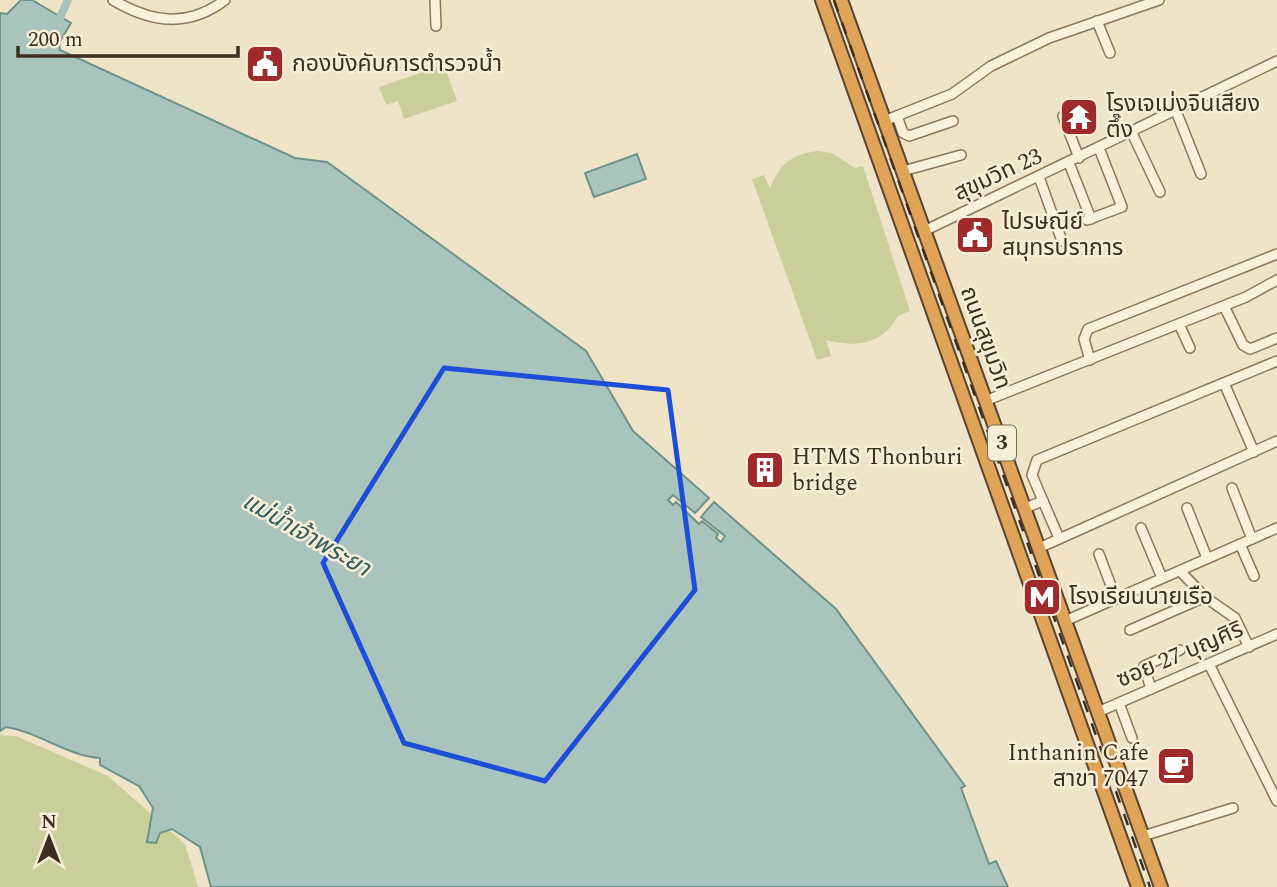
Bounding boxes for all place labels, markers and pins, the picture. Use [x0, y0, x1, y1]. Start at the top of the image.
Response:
public building icon: กองบังคับการตำรวจน้ำ [244, 43, 286, 85]
place label: กองบังคับการตำรวจน้ำ [292, 47, 502, 82]
place label: โรงเจเม่งจินเสียง ตึ๊ง [1106, 87, 1260, 148]
temple icon: โรงเจเม่งจินเสียง ตึ๊ง [1058, 96, 1100, 138]
place label: ไปรษณีย์ สมุทรปราการ [1001, 205, 1123, 266]
public building icon: ไปรษณีย์ สมุทรปราการ [954, 214, 996, 256]
place label: HTMS Thonburi bridge [792, 440, 963, 501]
building icon: HTMS Thonburi bridge [744, 449, 786, 491]
metro station icon: โรงเรียนนายเรือ [1021, 576, 1063, 618]
place label: โรงเรียนนายเรือ [1069, 580, 1213, 615]
place label: Inthanin Cafe สาขา 7047 [1008, 736, 1149, 797]
cafe icon: Inthanin Cafe สาขา 7047 [1155, 745, 1197, 787]

